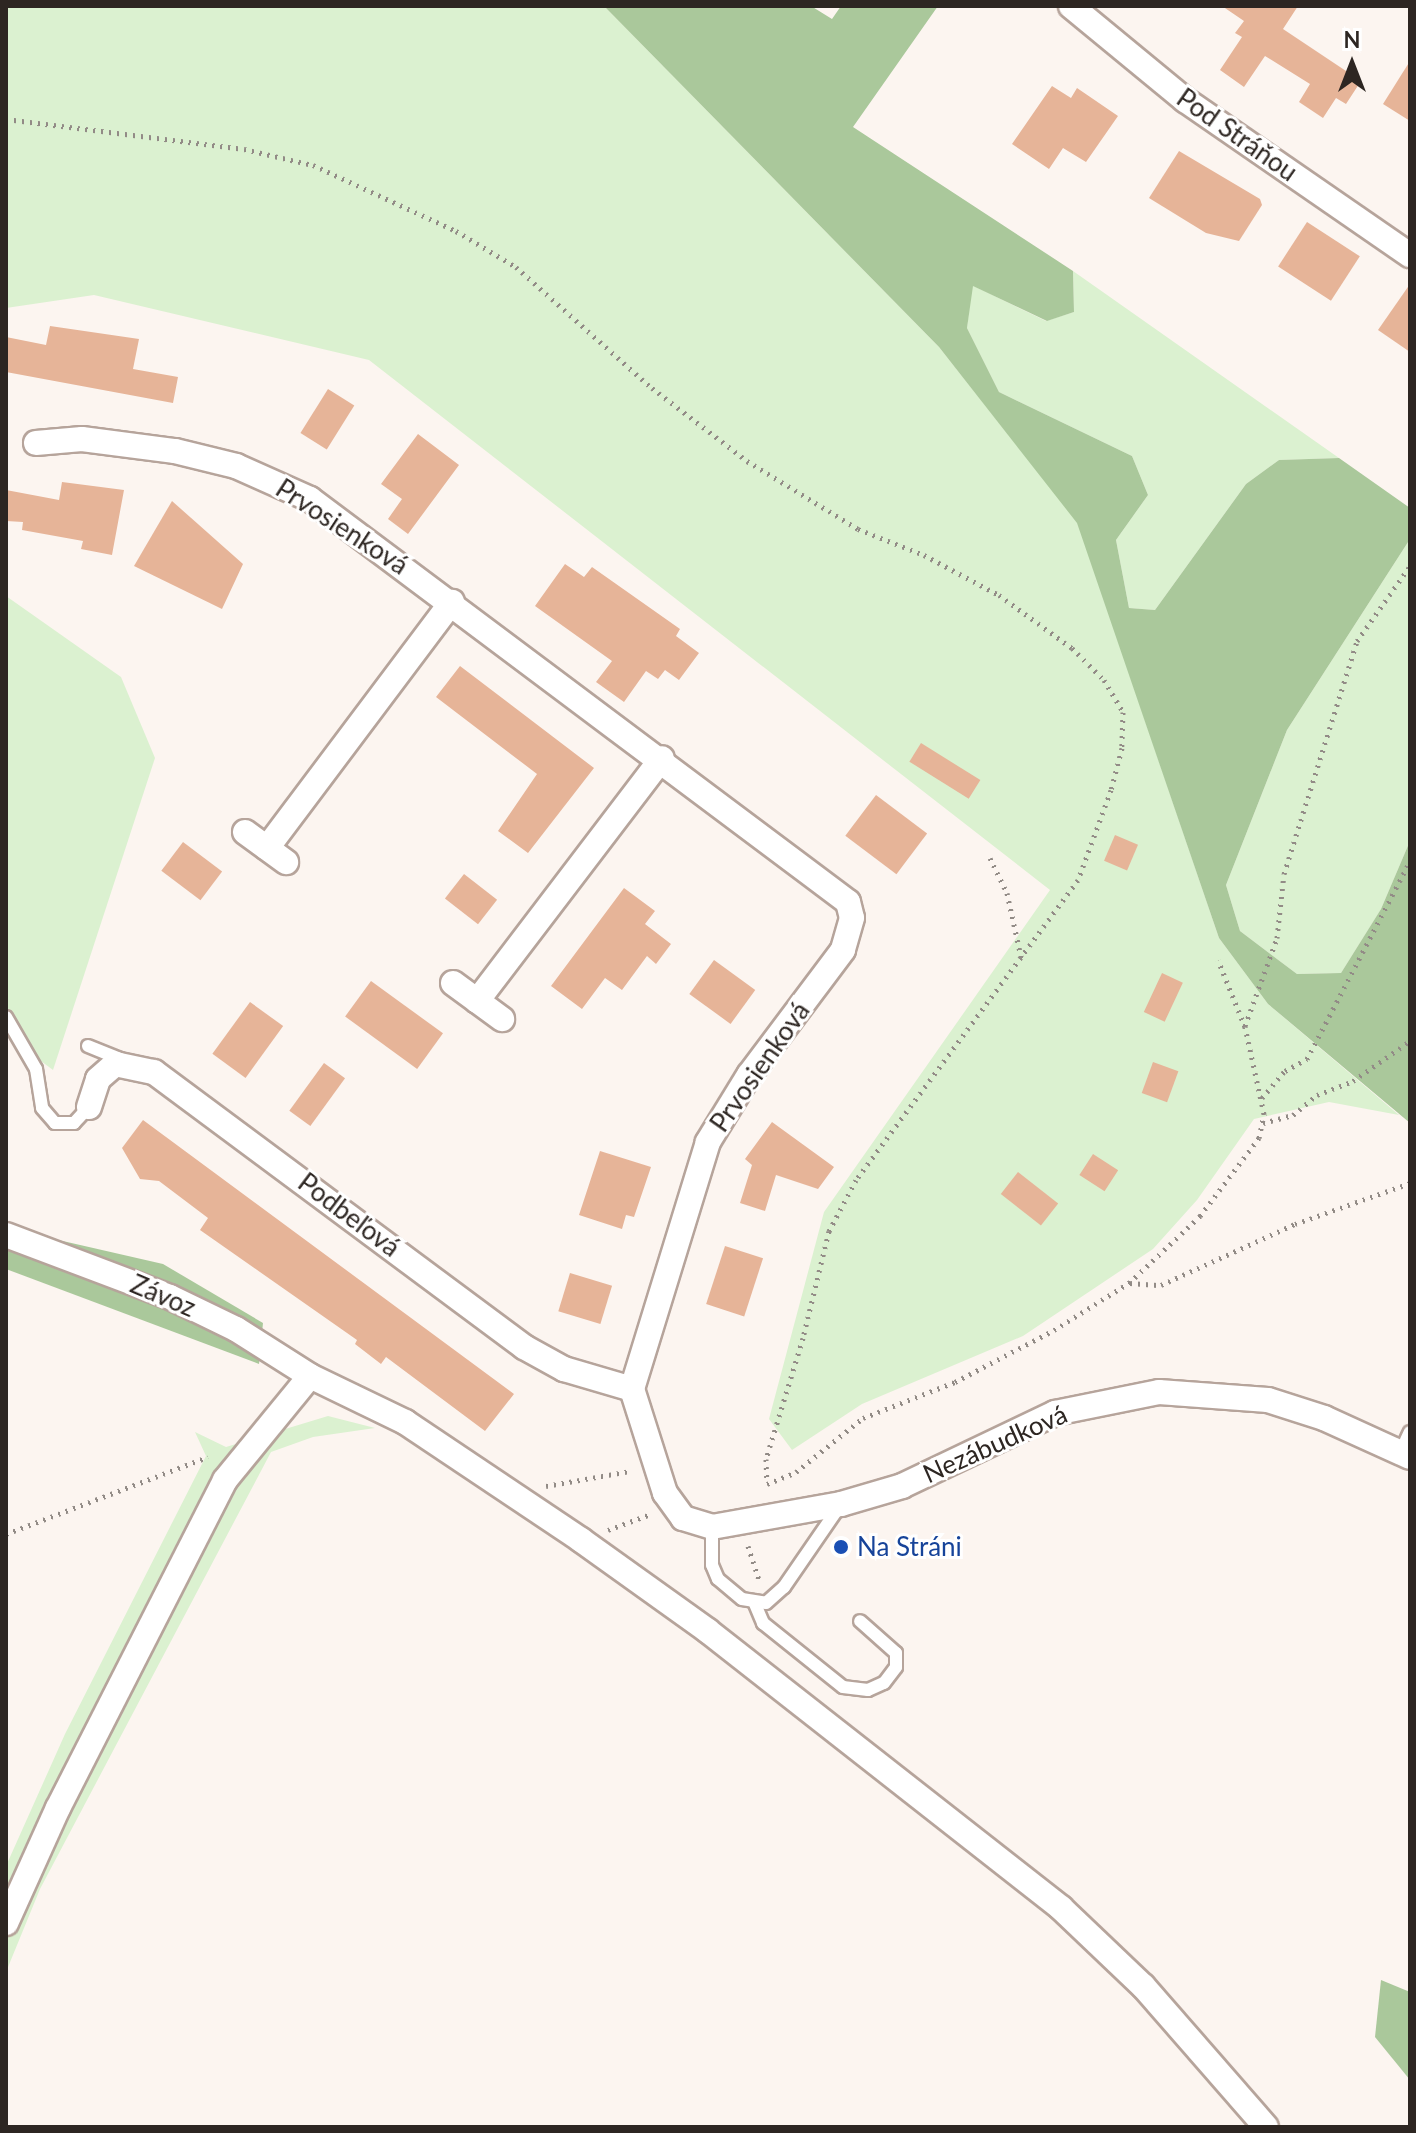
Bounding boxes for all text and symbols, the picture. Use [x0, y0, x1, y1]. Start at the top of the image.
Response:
north arrow [1312, 24, 1392, 104]
text: N [1344, 26, 1360, 53]
street label: Pod Stráňou [1171, 82, 1303, 188]
street label: Prvosienková [270, 473, 414, 581]
street label: Prvosienková [704, 996, 816, 1138]
street label: Podbeľová [292, 1167, 406, 1263]
street label: Závoz [126, 1268, 200, 1324]
street label: Nezábudková [918, 1398, 1072, 1490]
place label: Na Stráni [857, 1531, 962, 1563]
marker: Na Stráni [832, 1538, 850, 1556]

